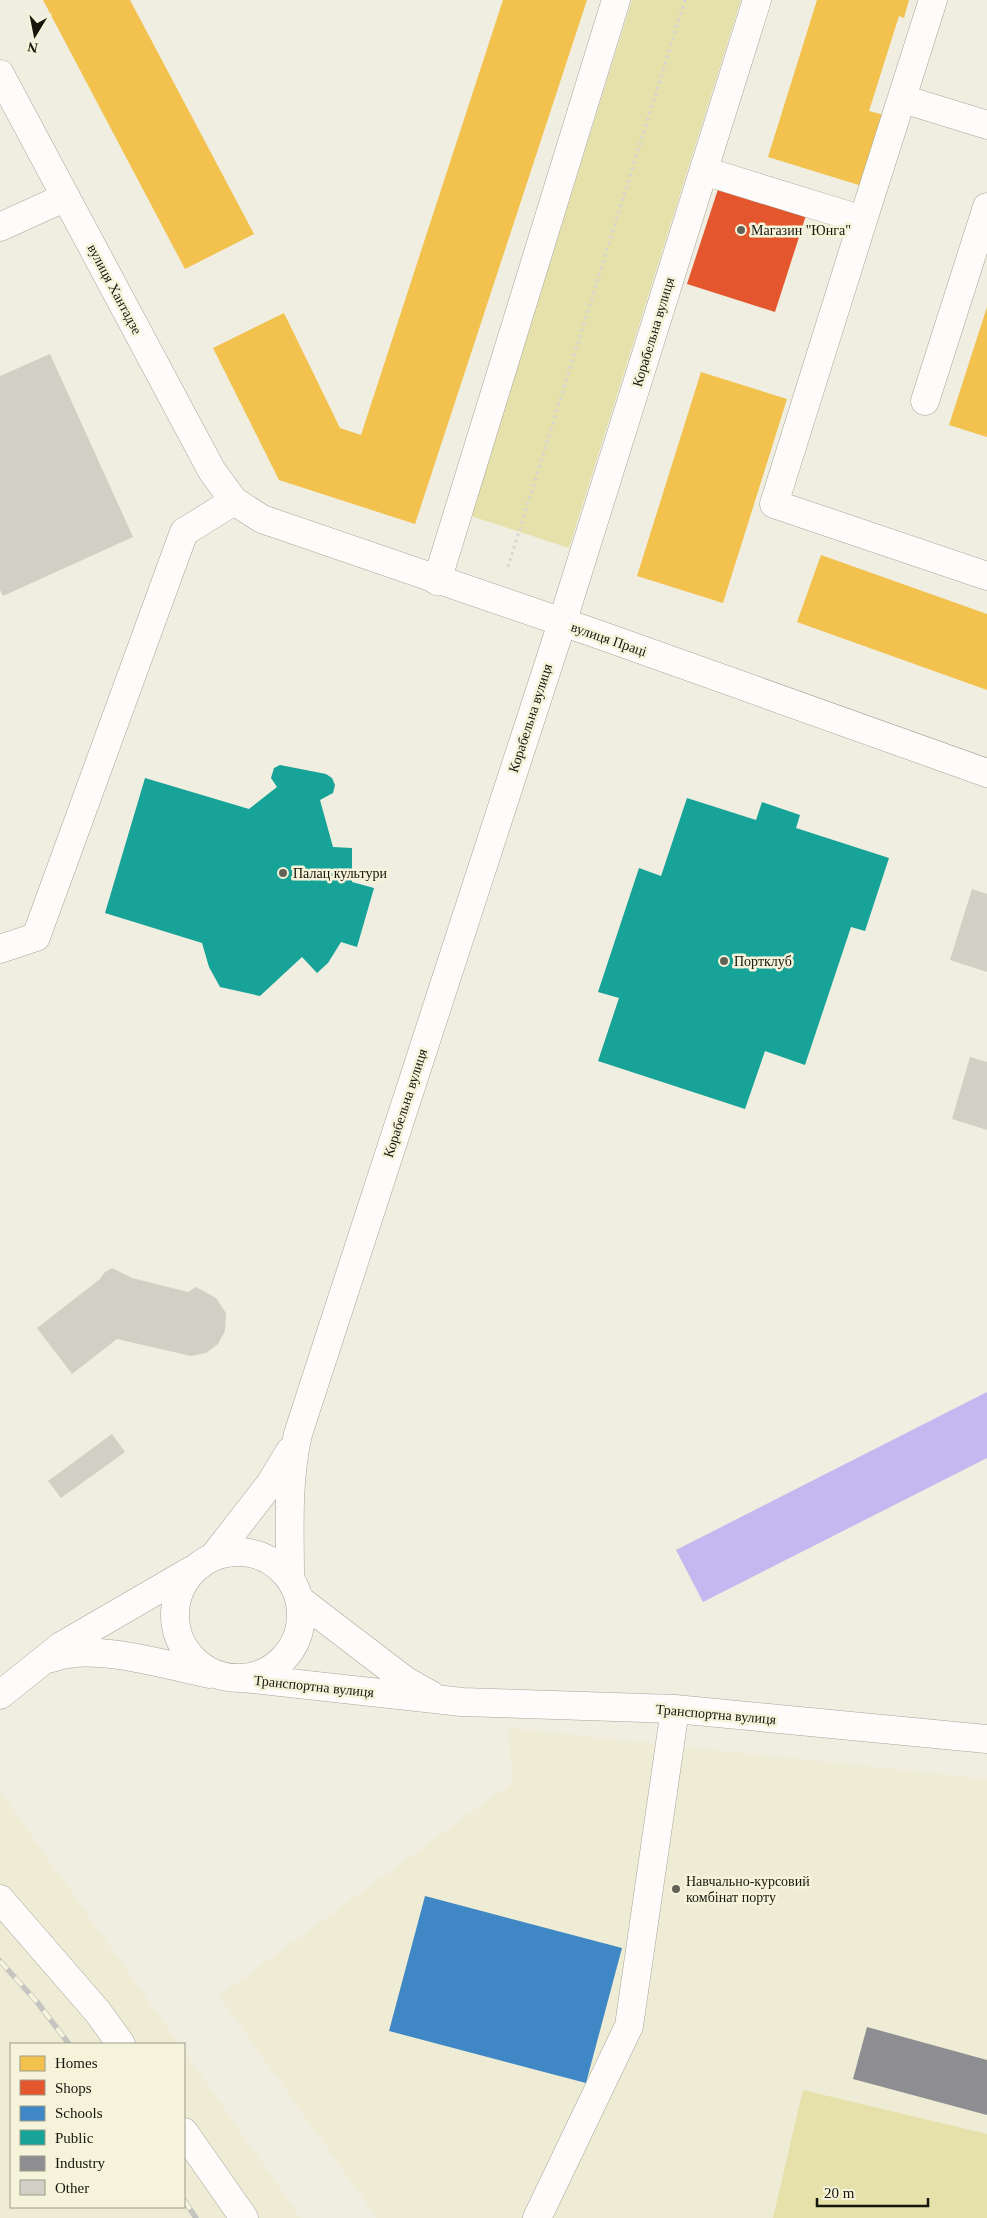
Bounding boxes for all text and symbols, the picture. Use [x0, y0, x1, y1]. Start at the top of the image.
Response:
north arrow [10, 10, 60, 60]
text: N [27, 39, 39, 56]
place label: Магазин "Юнга" [751, 223, 851, 238]
marker: Магазин "Юнга" [735, 224, 747, 236]
street label: вулиця Хантадзе [85, 242, 145, 337]
street label: Корабельна вулиця [630, 275, 677, 389]
street label: вулиця Праці [569, 619, 649, 659]
street label: Корабельна вулиця [506, 661, 555, 774]
place label: Палац культури [293, 866, 387, 881]
marker: Палац культури [277, 867, 289, 879]
place label: Портклуб [734, 954, 792, 969]
marker: Портклуб [718, 955, 730, 967]
street label: Корабельна вулиця [381, 1046, 430, 1159]
street label: Транспортна вулиця [253, 1673, 375, 1700]
street label: Транспортна вулиця [655, 1702, 777, 1727]
place label: Навчально-курсовий комбінат порту [686, 1874, 810, 1905]
marker: Навчально-курсовий комбінат порту [670, 1883, 682, 1895]
legend [10, 2043, 185, 2208]
text: Homes [55, 2055, 98, 2071]
text: Shops [55, 2080, 92, 2096]
text: Schools [55, 2105, 103, 2121]
text: Public [55, 2130, 94, 2146]
text: Industry [55, 2155, 105, 2171]
scale bar [817, 2176, 928, 2208]
text: Other [55, 2180, 89, 2196]
text: 20 m [824, 2185, 855, 2201]

